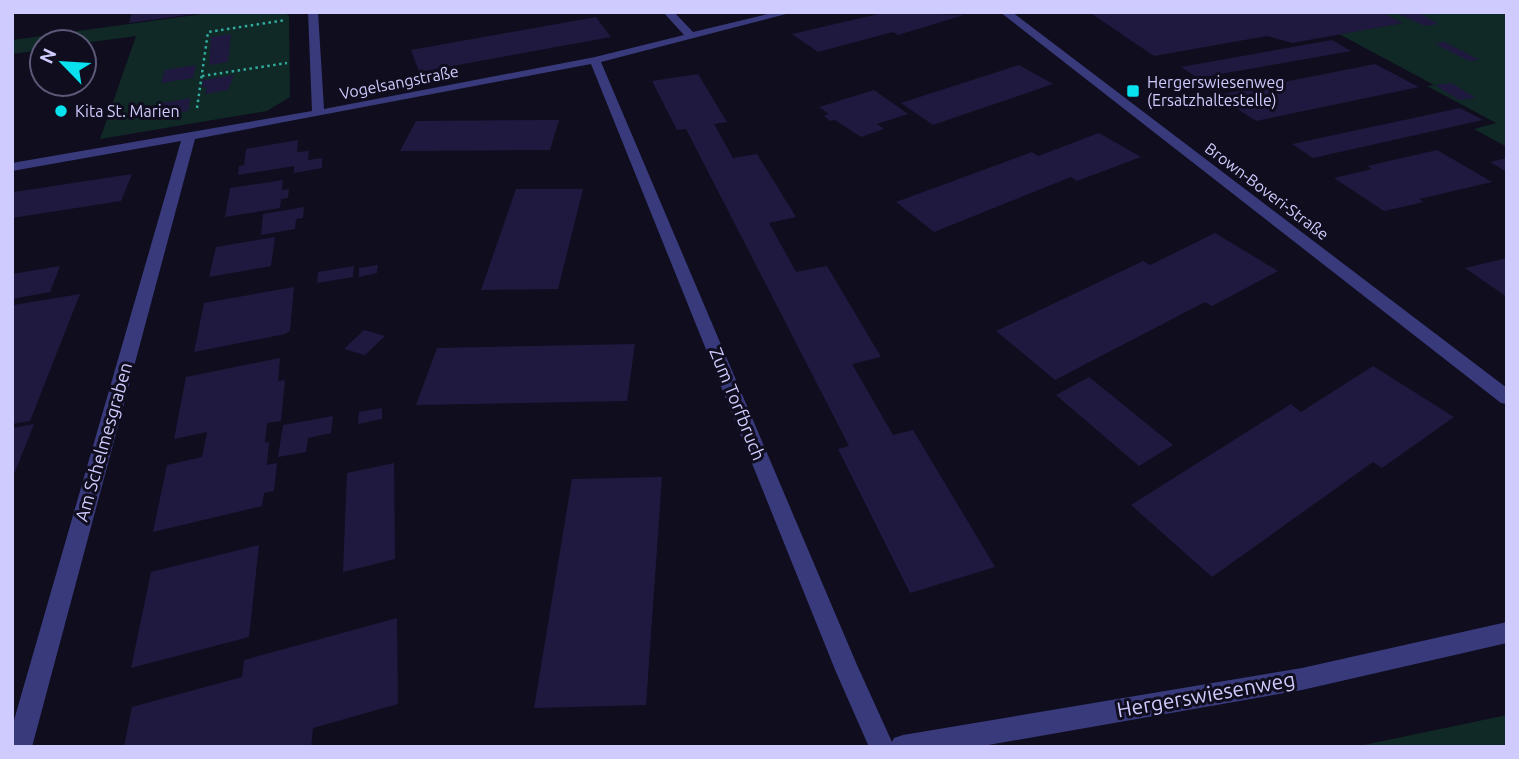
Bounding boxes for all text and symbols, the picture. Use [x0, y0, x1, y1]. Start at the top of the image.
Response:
north arrow [28, 28, 98, 98]
text: N [35, 45, 61, 67]
street label: Vogelsangstraße [338, 62, 460, 102]
place label: Hergerswiesenweg (Ersatzhaltestelle) [1147, 73, 1285, 110]
marker: Hergerswiesenweg (Ersatzhaltestelle) [1125, 83, 1141, 99]
place label: Kita St. Marien [75, 102, 180, 120]
marker: Kita St. Marien [53, 103, 69, 119]
street label: Brown-Boveri-Straße [1202, 139, 1332, 243]
street label: Zum Torfbruch [706, 344, 770, 463]
street label: Am Schelmesgraben [71, 360, 135, 524]
street label: Hergerswiesenweg [1115, 667, 1297, 722]

